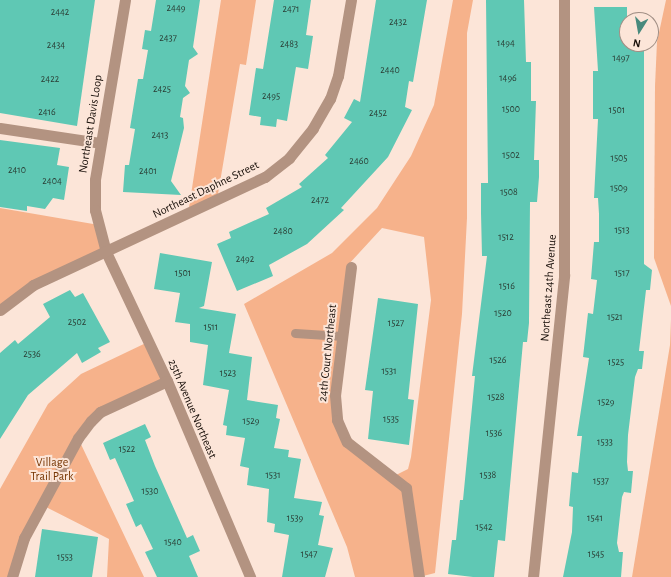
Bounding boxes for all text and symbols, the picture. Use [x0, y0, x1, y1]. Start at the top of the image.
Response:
house number: 2449 [167, 3, 185, 15]
house number: 2471 [283, 4, 299, 16]
house number: 2442 [51, 7, 69, 19]
north arrow [619, 12, 659, 52]
house number: 2432 [389, 17, 407, 29]
house number: 2437 [159, 33, 177, 45]
text: N [632, 37, 642, 49]
house number: 1494 [497, 38, 515, 50]
house number: 2483 [280, 39, 298, 51]
house number: 2434 [47, 40, 65, 52]
house number: 1497 [612, 53, 630, 65]
house number: 2440 [380, 65, 400, 77]
house number: 1496 [499, 73, 517, 85]
house number: 2422 [41, 74, 59, 86]
street label: Northeast Davis Loop [76, 74, 106, 174]
house number: 2425 [153, 84, 171, 96]
house number: 2495 [262, 91, 280, 103]
house number: 1500 [502, 104, 520, 116]
house number: 1501 [609, 105, 625, 117]
house number: 2416 [38, 107, 56, 119]
house number: 2452 [369, 108, 387, 120]
house number: 2413 [152, 130, 168, 142]
house number: 1502 [502, 150, 520, 162]
house number: 1505 [610, 153, 628, 165]
house number: 2460 [349, 156, 369, 168]
street label: Northeast Daphne Street [151, 158, 261, 222]
house number: 2410 [8, 165, 26, 177]
house number: 2401 [139, 166, 157, 178]
house number: 2404 [42, 176, 62, 188]
house number: 1509 [610, 183, 628, 195]
house number: 1508 [500, 187, 518, 199]
house number: 2472 [311, 195, 329, 207]
house number: 1513 [614, 225, 630, 237]
house number: 2480 [273, 226, 293, 238]
house number: 1512 [498, 232, 514, 244]
street label: Northeast 24th Avenue [538, 234, 560, 342]
house number: 2492 [236, 254, 254, 266]
house number: 1501 [175, 268, 191, 280]
house number: 1517 [614, 268, 630, 280]
house number: 1516 [499, 281, 515, 293]
street label: 24th Court Northeast [316, 304, 340, 402]
house number: 1520 [494, 308, 512, 320]
house number: 1521 [607, 312, 623, 324]
house number: 2502 [68, 317, 86, 329]
house number: 1527 [388, 318, 404, 330]
house number: 1511 [204, 322, 218, 334]
house number: 2536 [23, 349, 41, 361]
house number: 1526 [490, 355, 506, 367]
street label: 25th Avenue Northeast [165, 357, 219, 461]
house number: 1525 [608, 357, 624, 369]
house number: 1531 [381, 366, 397, 378]
house number: 1523 [220, 368, 236, 380]
house number: 1528 [488, 392, 504, 404]
house number: 1529 [598, 397, 614, 409]
house number: 1535 [383, 414, 399, 426]
house number: 1529 [243, 416, 259, 428]
house number: 1536 [486, 428, 502, 440]
house number: 1533 [597, 437, 613, 449]
house number: 1522 [119, 444, 135, 456]
park label: Village Trail Park [31, 456, 73, 484]
house number: 1531 [265, 470, 281, 482]
house number: 1538 [480, 470, 496, 482]
house number: 1537 [593, 476, 609, 488]
house number: 1530 [141, 486, 159, 498]
house number: 1539 [287, 513, 303, 525]
house number: 1541 [587, 513, 603, 525]
house number: 1542 [476, 522, 492, 534]
house number: 1540 [164, 537, 182, 549]
house number: 1547 [301, 549, 317, 561]
house number: 1545 [588, 549, 604, 561]
house number: 1553 [57, 552, 73, 564]

